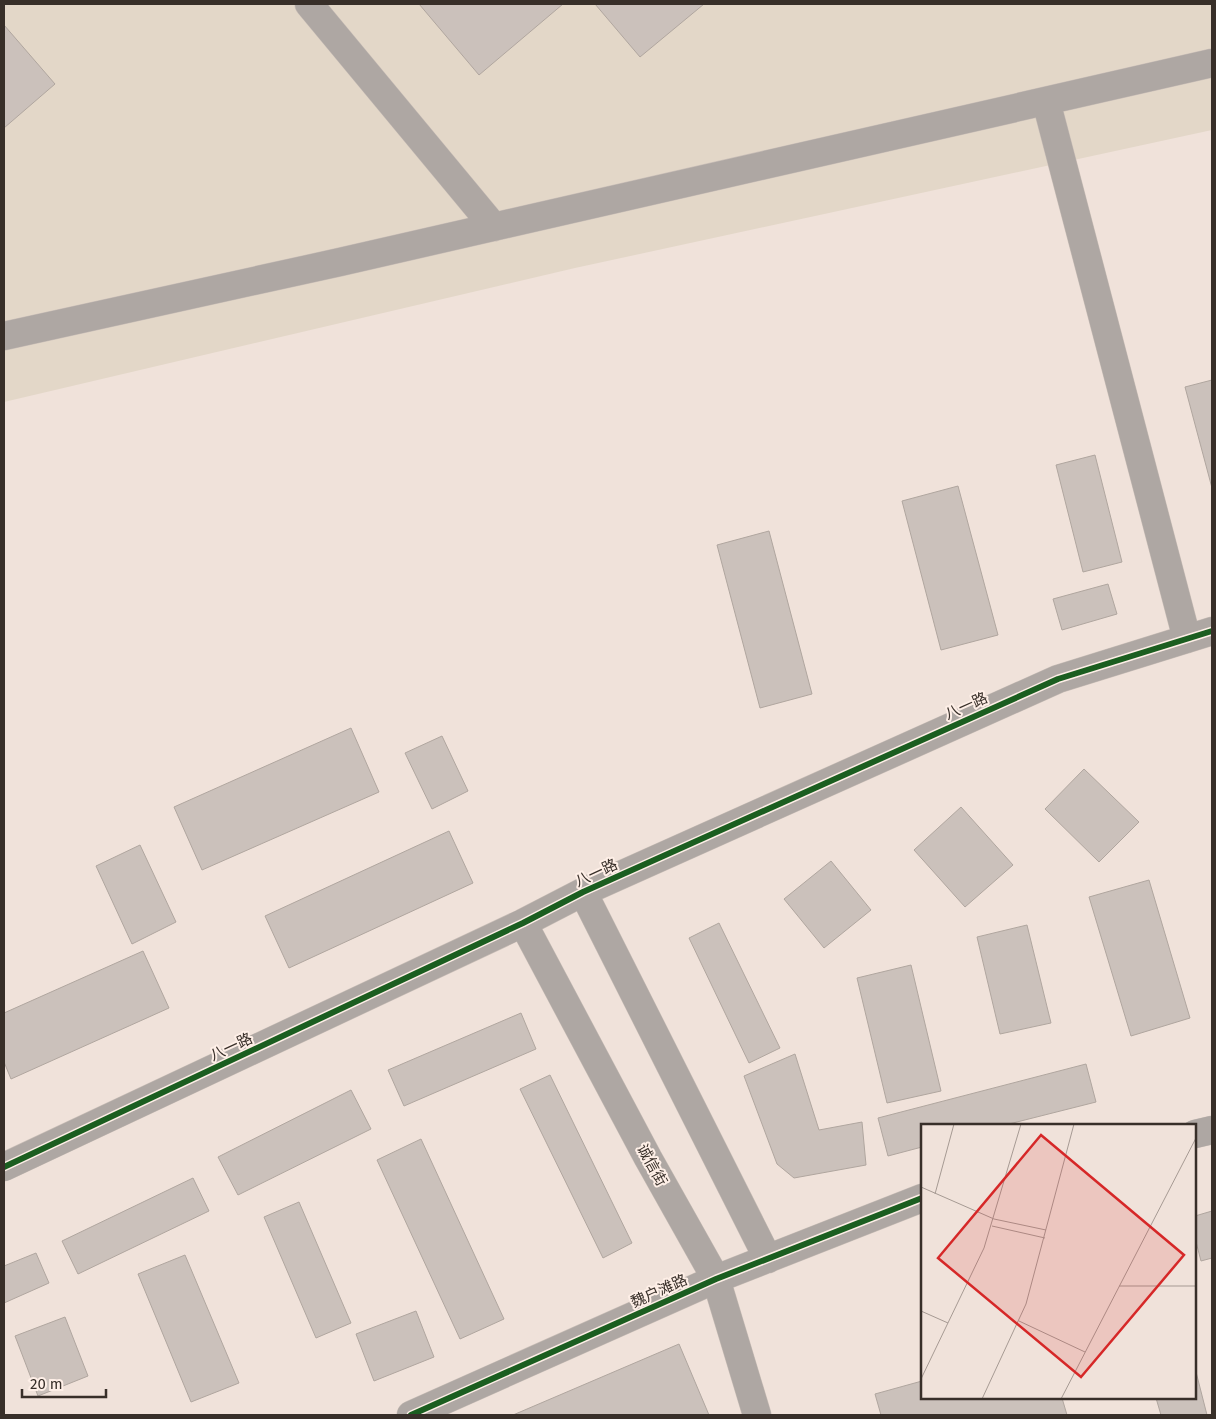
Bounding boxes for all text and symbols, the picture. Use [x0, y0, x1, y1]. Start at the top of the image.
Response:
street label: 八一路 [942, 689, 990, 723]
street label: 八一路 [572, 855, 620, 891]
street label: 八一路 [207, 1029, 255, 1065]
inset map [921, 1124, 1196, 1399]
street label: 诚信街 [633, 1141, 671, 1189]
street label: 魏户滩路 [628, 1271, 690, 1311]
scale bar [22, 1366, 106, 1398]
text: 20 m [30, 1375, 63, 1393]

